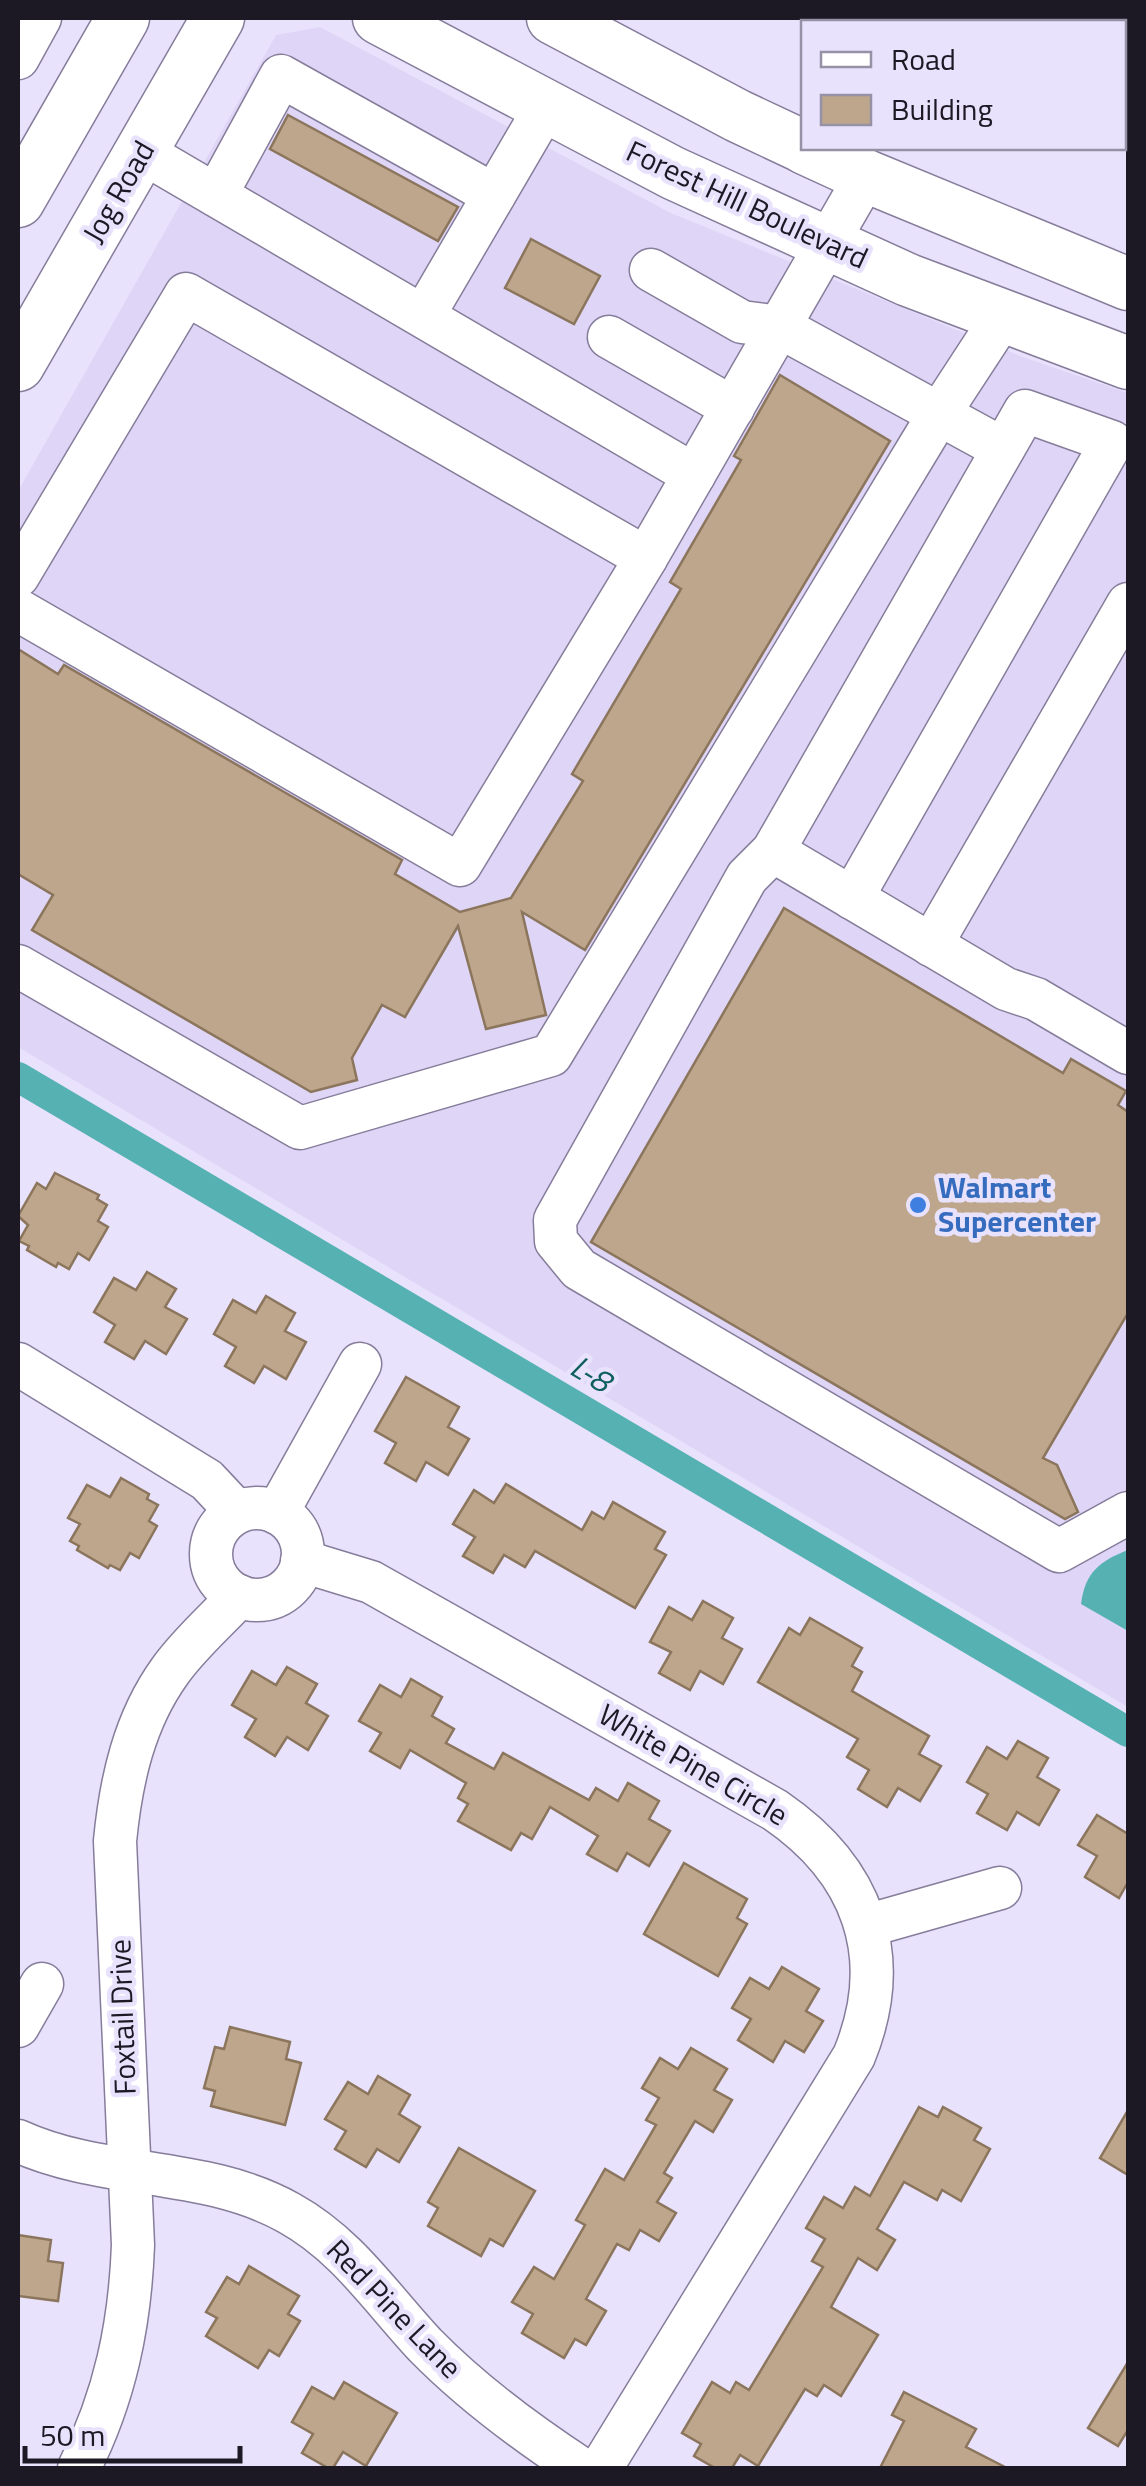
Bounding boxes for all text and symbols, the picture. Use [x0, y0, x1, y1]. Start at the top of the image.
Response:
legend [801, 20, 1126, 150]
text: Road [891, 36, 956, 82]
text: Building [891, 86, 993, 132]
street label: Forest Hill Boulevard [619, 128, 876, 280]
street label: Jog Road [70, 132, 166, 251]
place label: Walmart Supercenter [938, 1164, 1096, 1244]
marker: Walmart Supercenter [907, 1194, 929, 1216]
water label: L-8 [562, 1342, 624, 1406]
street label: White Pine Circle [590, 1691, 797, 1837]
street label: Foxtail Drive [96, 1938, 148, 2096]
street label: Red Pine Lane [316, 2228, 473, 2389]
scale bar [25, 2401, 240, 2463]
text: 50 m [40, 2412, 105, 2458]

